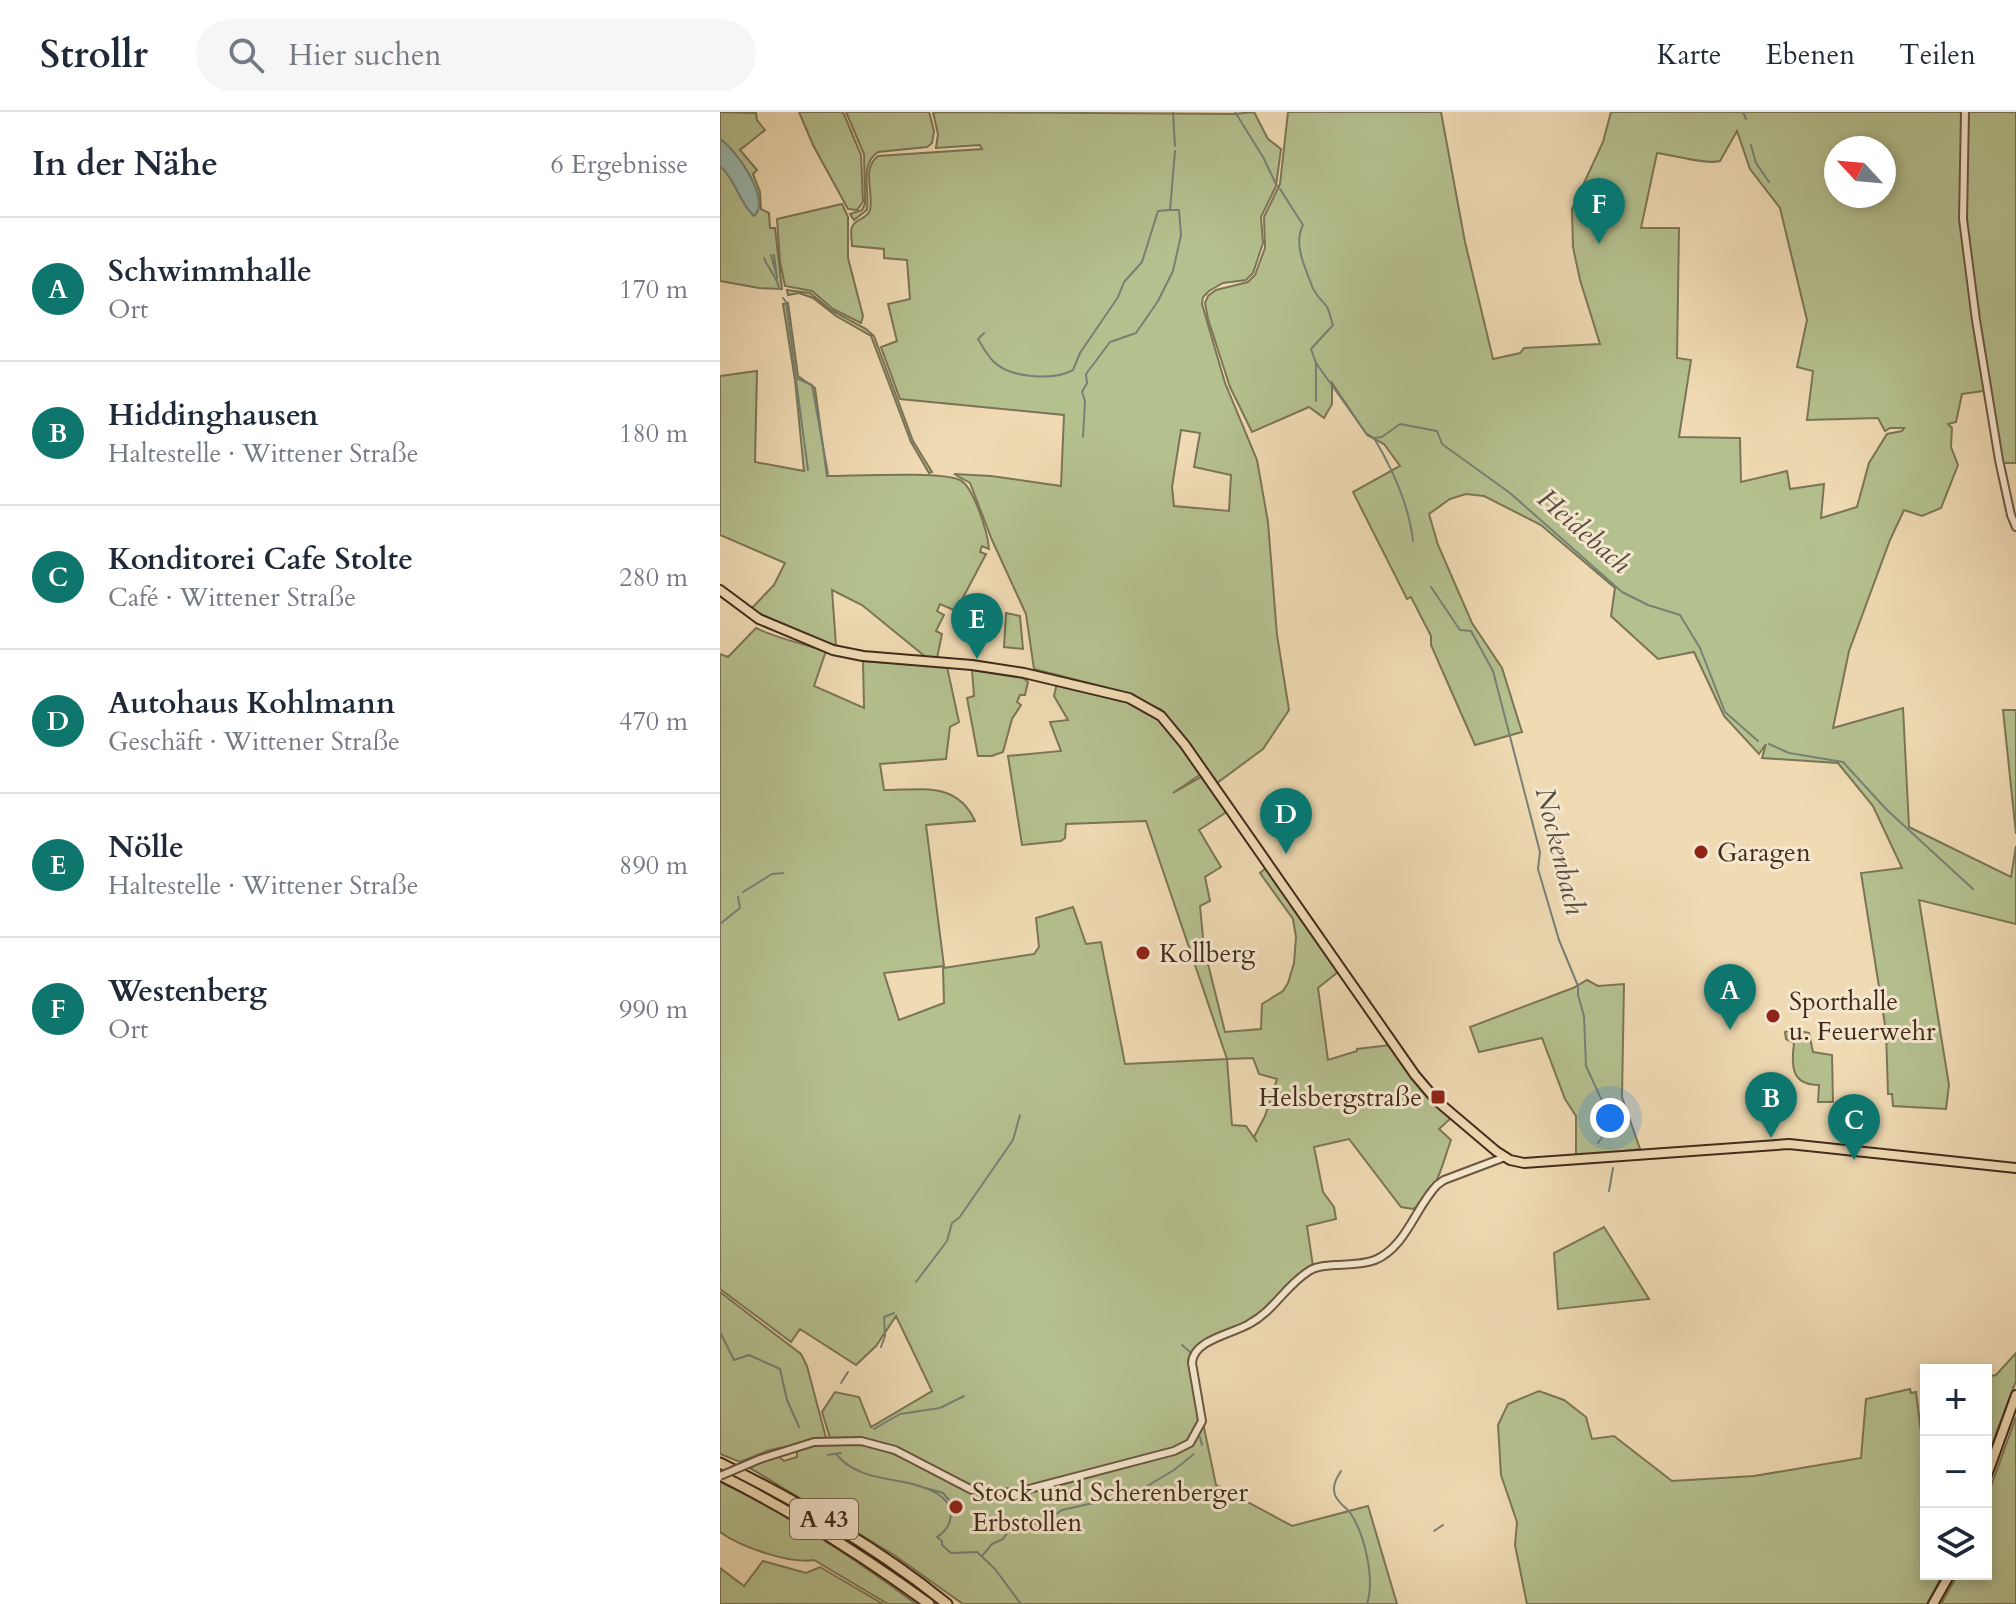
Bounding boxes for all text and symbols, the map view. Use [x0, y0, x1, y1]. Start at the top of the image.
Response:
search box [196, 19, 756, 91]
text: Strollr [40, 29, 148, 81]
icon: search [224, 33, 268, 77]
text: Hier suchen [288, 35, 442, 76]
text: Karte [1657, 36, 1722, 74]
text: Ebenen [1766, 36, 1855, 74]
text: Teilen [1899, 36, 1976, 74]
north arrow [1824, 136, 1896, 208]
text: In der Nähe [32, 141, 218, 187]
text: 6 Ergebnisse [551, 147, 688, 182]
pin: F [1573, 178, 1625, 244]
text: Schwimmhalle [108, 251, 312, 292]
text: A [48, 272, 68, 307]
text: 170 m [619, 272, 688, 307]
text: Ort [108, 292, 148, 327]
text: Hiddinghausen [108, 395, 318, 436]
text: B [49, 416, 67, 451]
text: 180 m [619, 416, 688, 451]
text: Haltestelle · Wittener Straße [108, 436, 419, 471]
water label: Heidebach [1529, 480, 1639, 583]
text: Konditorei Cafe Stolte [108, 539, 413, 580]
text: C [48, 560, 68, 595]
text: 280 m [619, 560, 688, 595]
text: Café · Wittener Straße [108, 580, 356, 615]
pin: E [951, 593, 1003, 659]
text: Autohaus Kohlmann [108, 683, 395, 724]
text: D [47, 704, 69, 739]
text: 470 m [619, 704, 688, 739]
text: Geschäft · Wittener Straße [108, 724, 400, 759]
water label: Nockenbach [1526, 783, 1594, 919]
pin: D [1260, 788, 1312, 854]
text: Nölle [108, 827, 184, 868]
place label: Garagen [1717, 835, 1811, 870]
marker: Garagen [1692, 843, 1710, 861]
text: E [50, 848, 66, 883]
text: 890 m [619, 848, 688, 883]
text: Haltestelle · Wittener Straße [108, 868, 419, 903]
place label: Kollberg [1159, 936, 1256, 971]
marker: Kollberg [1134, 944, 1152, 962]
pin: A [1704, 964, 1756, 1030]
text: Westenberg [108, 971, 267, 1012]
place label: Sporthalle u. Feuerwehr [1789, 984, 1936, 1049]
text: F [50, 992, 66, 1027]
text: 990 m [619, 992, 688, 1027]
marker: Sporthalle u. Feuerwehr [1764, 1007, 1782, 1025]
text: Ort [108, 1012, 148, 1047]
pin: B [1745, 1072, 1797, 1138]
place label: Helsbergstraße [1258, 1080, 1422, 1115]
marker: Helsbergstraße [1429, 1088, 1447, 1106]
pin: C [1828, 1094, 1880, 1160]
your location [1590, 1098, 1630, 1138]
map controls [1920, 1364, 1992, 1580]
button: + [1920, 1364, 1992, 1436]
button: − [1920, 1436, 1992, 1508]
place label: Stock und Scherenberger Erbstollen [972, 1475, 1249, 1540]
marker: Stock und Scherenberger Erbstollen [947, 1498, 965, 1516]
road number: A 43 [790, 1499, 858, 1539]
button: layers [1920, 1508, 1992, 1580]

